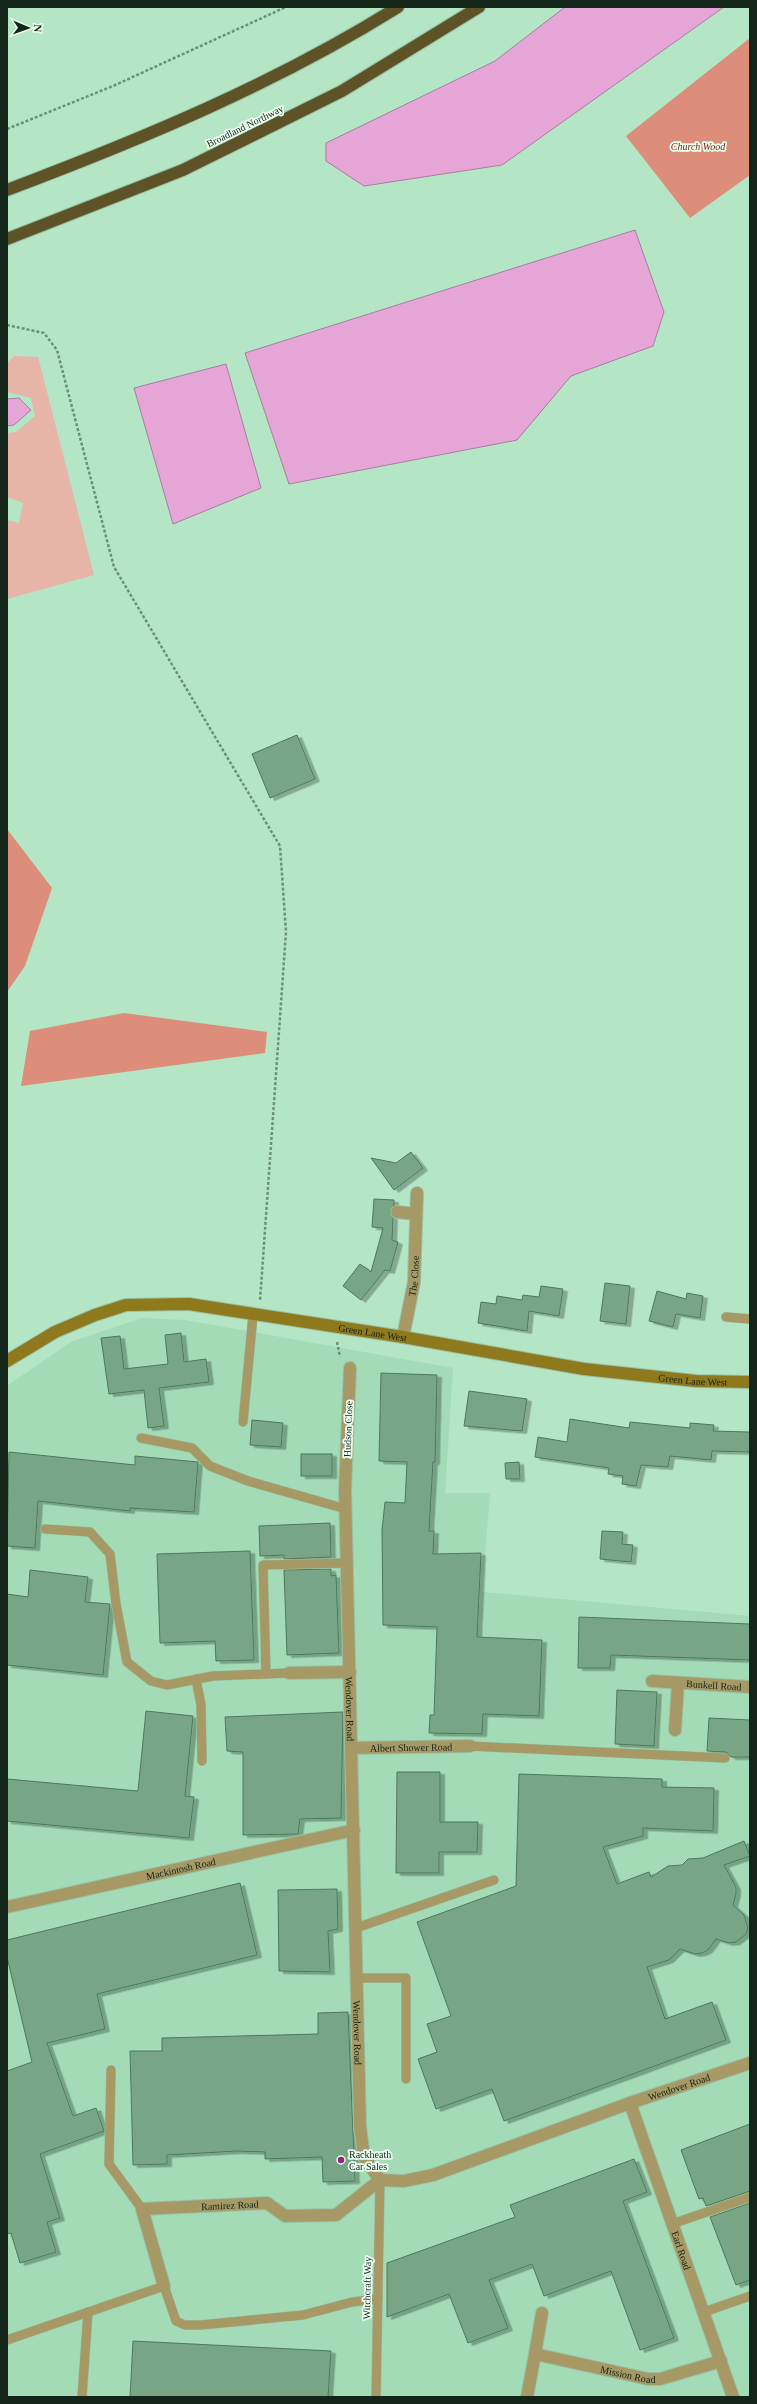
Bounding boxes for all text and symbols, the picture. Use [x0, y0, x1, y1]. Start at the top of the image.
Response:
north arrow [8, 8, 48, 48]
text: N [32, 24, 44, 33]
street label: Broadland Northway [205, 103, 285, 149]
park label: Church Wood [671, 141, 726, 152]
street label: The Close [406, 1255, 420, 1297]
street label: Green Lane West [338, 1322, 408, 1343]
street label: Green Lane West [658, 1372, 728, 1387]
street label: Hudson Close [342, 1400, 355, 1457]
street label: Wendover Road [344, 1676, 356, 1741]
street label: Bunkell Road [686, 1678, 742, 1692]
street label: Albert Shower Road [370, 1741, 452, 1753]
street label: Mackintosh Road [145, 1855, 217, 1881]
street label: Wendover Road [352, 2000, 364, 2065]
street label: Wendover Road [647, 2071, 711, 2102]
place label: Rackheath Car Sales [349, 2149, 391, 2172]
marker: Rackheath Car Sales [336, 2155, 346, 2165]
street label: Ramirez Road [201, 2198, 259, 2212]
street label: Earl Road [670, 2229, 693, 2271]
street label: Witchcraft Way [361, 2257, 373, 2319]
street label: Mission Road [600, 2363, 655, 2385]

